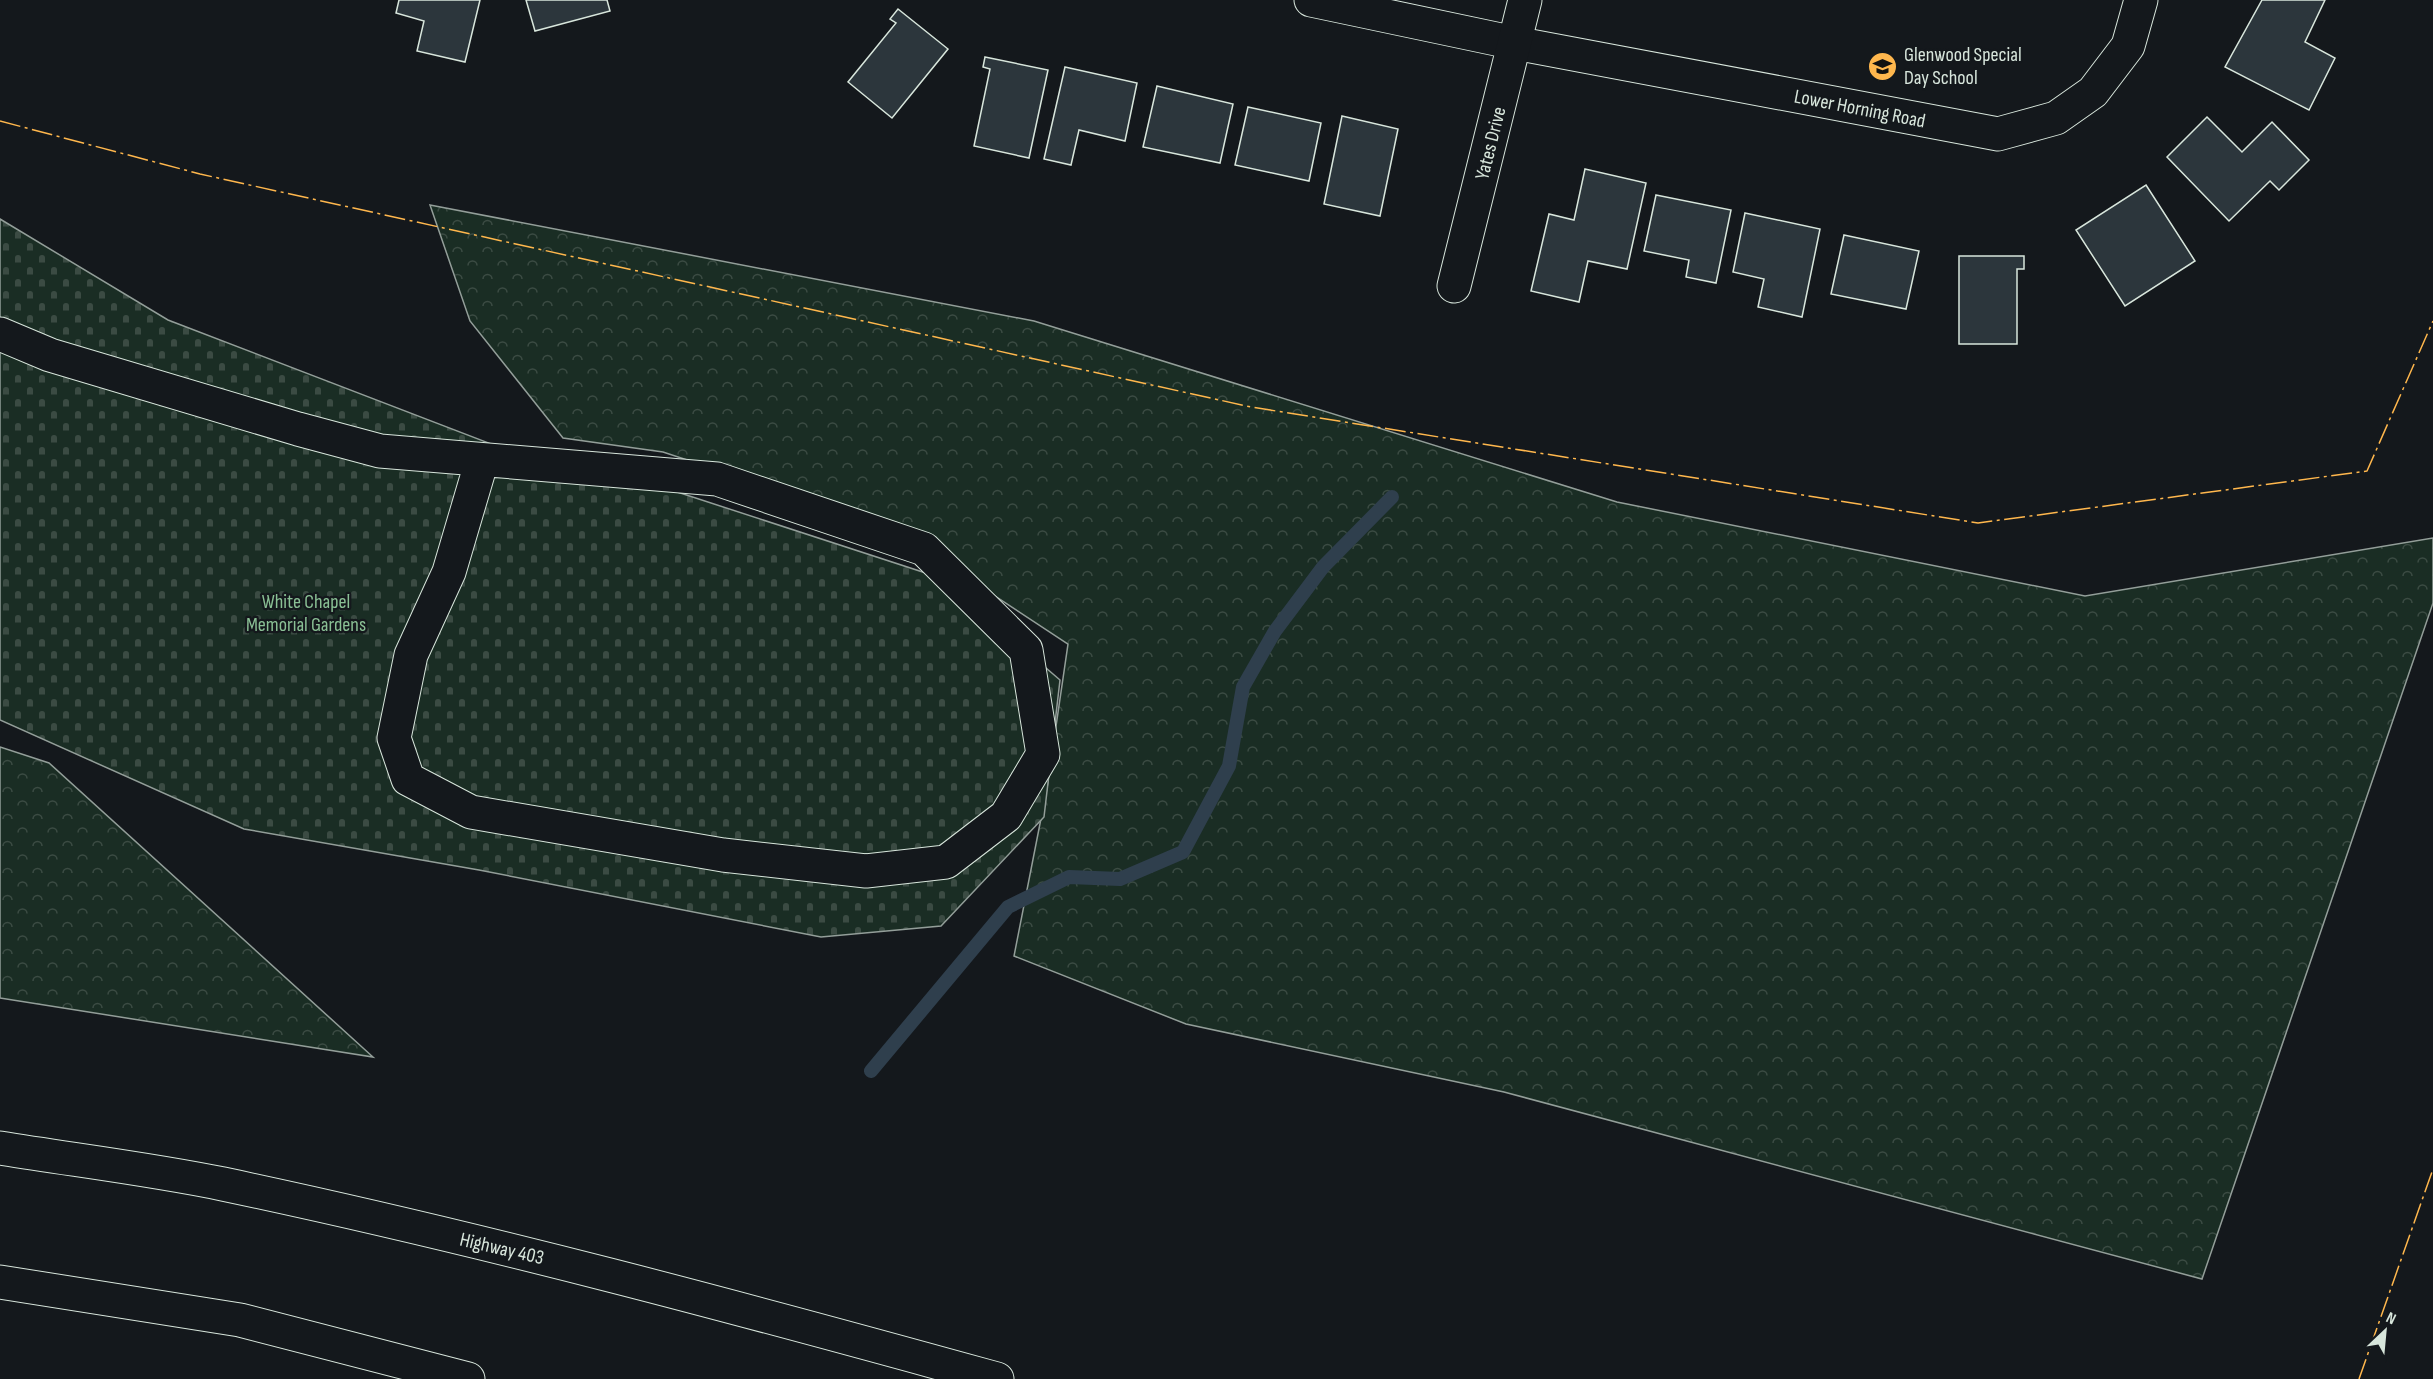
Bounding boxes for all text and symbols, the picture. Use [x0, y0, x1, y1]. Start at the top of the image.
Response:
place label: Glenwood Special Day School [1904, 43, 2022, 90]
school or university icon: Glenwood Special Day School [1867, 50, 1899, 82]
street label: Lower Horning Road [1792, 85, 1927, 133]
street label: Yates Drive [1470, 104, 1512, 182]
park label: White Chapel Memorial Gardens [246, 590, 366, 637]
street label: Highway 403 [457, 1228, 546, 1270]
north arrow [2355, 1301, 2415, 1361]
text: N [2383, 1308, 2399, 1329]

